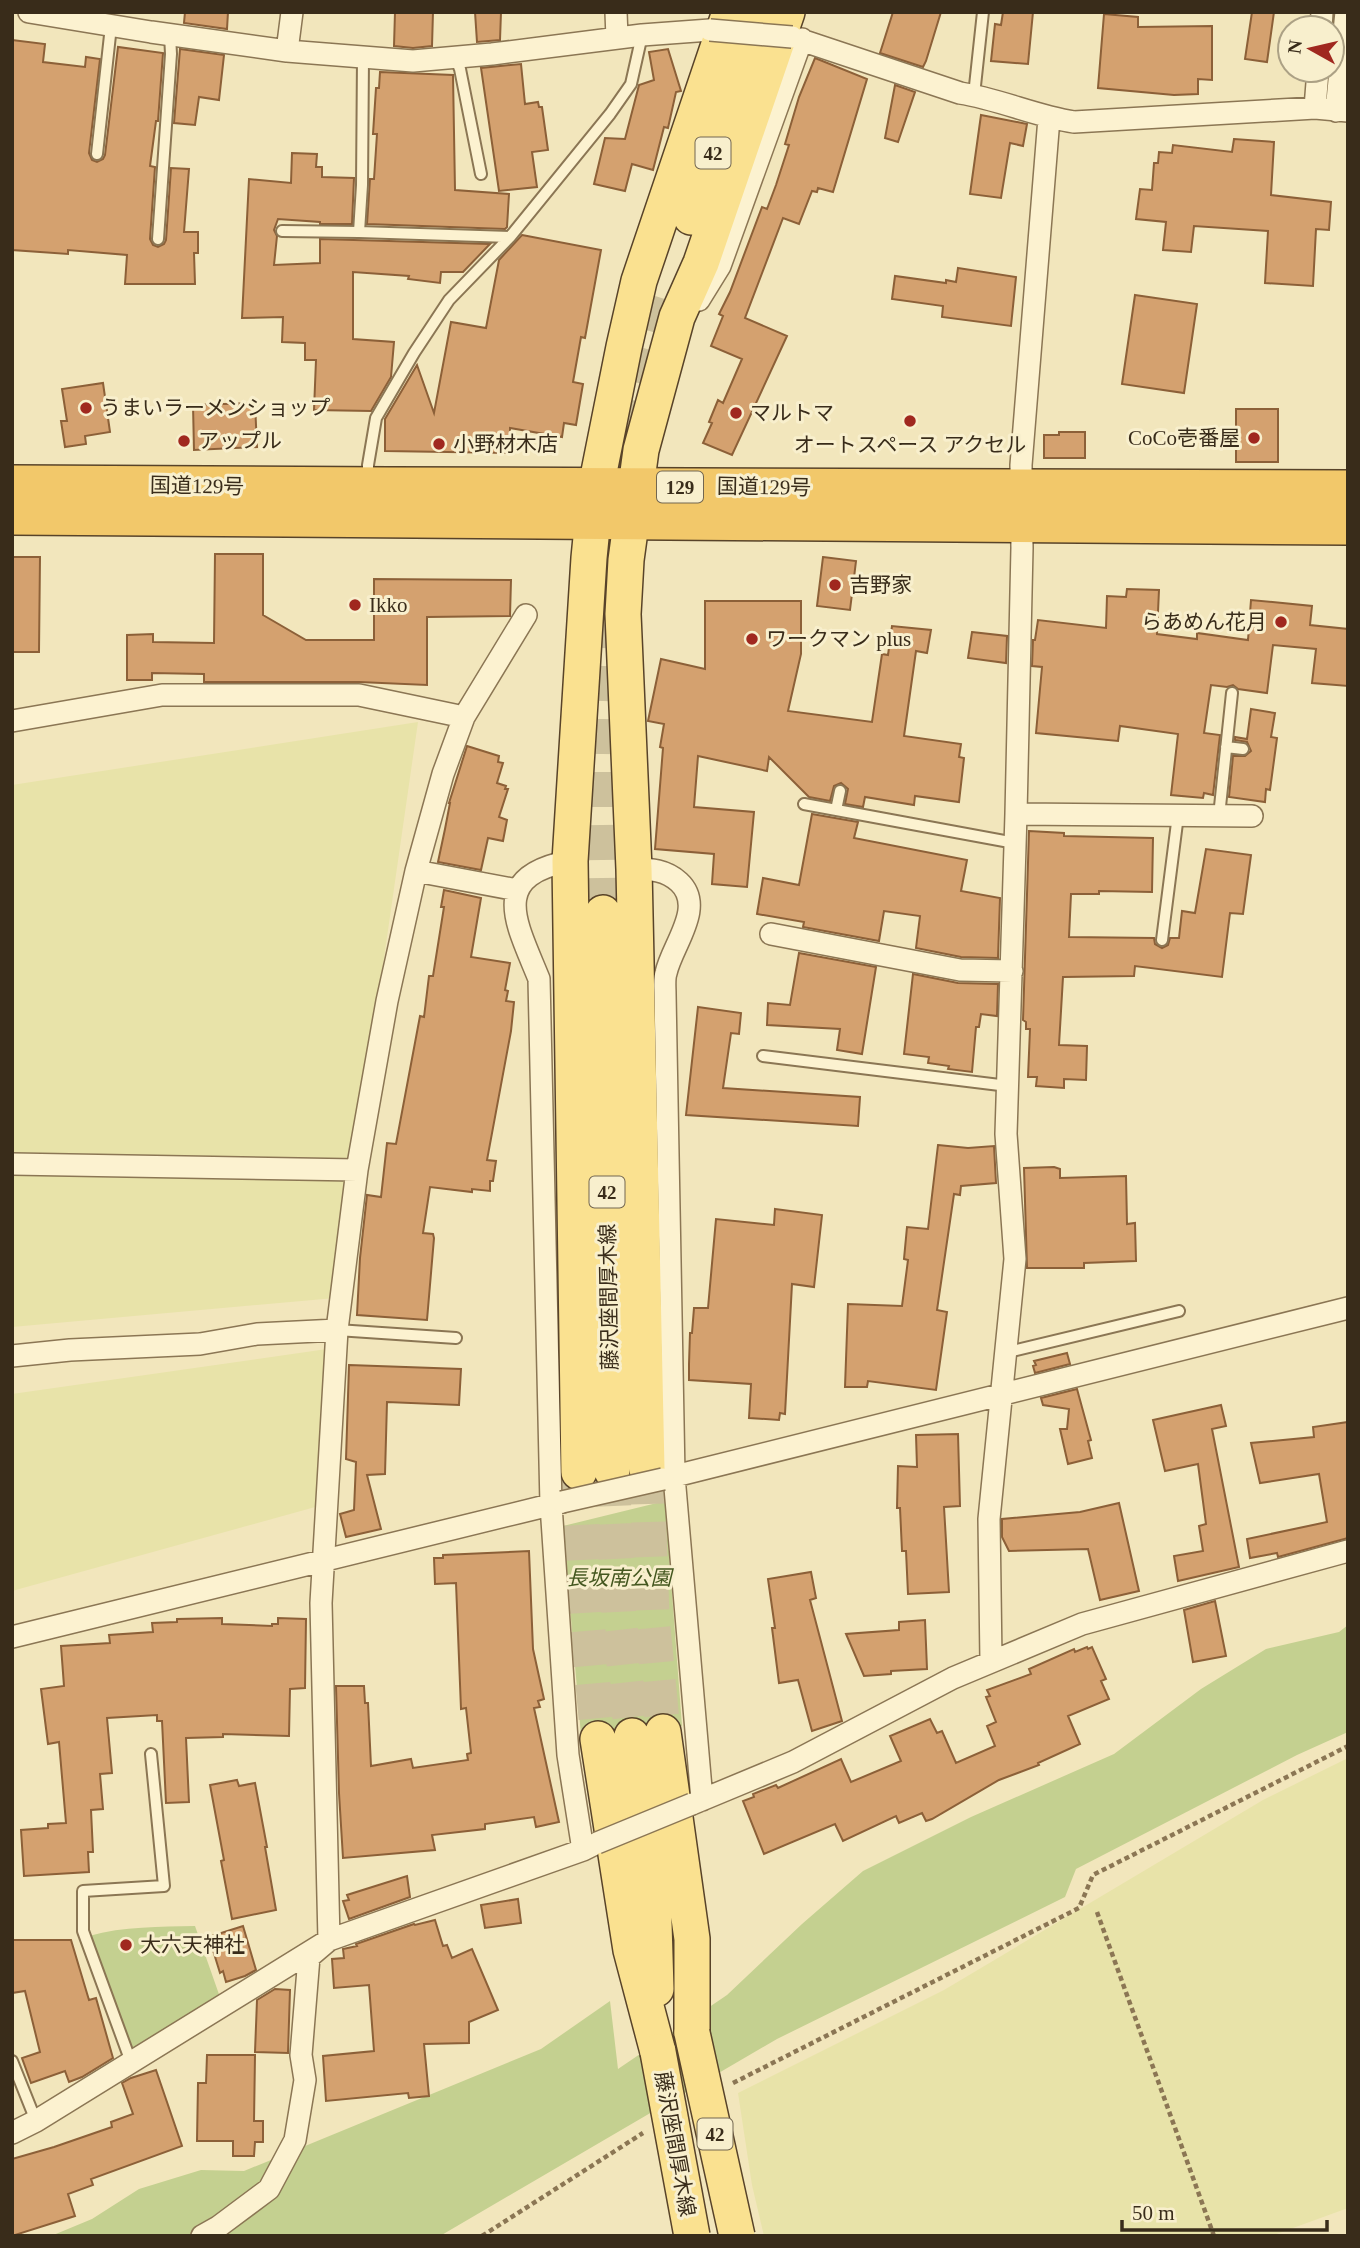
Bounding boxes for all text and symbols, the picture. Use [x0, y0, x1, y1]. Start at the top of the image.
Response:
north arrow [1276, 14, 1346, 84]
text: N [1283, 38, 1306, 55]
road number: 42 [696, 138, 730, 168]
place label: うまいラーメンショップ [100, 396, 330, 420]
marker: うまいラーメンショップ [78, 400, 94, 416]
place label: マルトマ [750, 401, 834, 425]
marker: マルトマ [728, 405, 744, 421]
marker: オートスペース アクセル [902, 413, 918, 429]
place label: CoCo壱番屋 [1128, 426, 1240, 450]
place label: アップル [198, 429, 282, 453]
marker: CoCo壱番屋 [1246, 430, 1262, 446]
place label: 小野材木店 [453, 432, 558, 456]
marker: アップル [176, 433, 192, 449]
place label: オートスペース アクセル [794, 433, 1026, 457]
marker: 小野材木店 [431, 436, 447, 452]
road number: 129 [657, 472, 703, 502]
street label: 国道129号 [150, 473, 244, 499]
street label: 国道129号 [717, 474, 811, 500]
place label: 吉野家 [849, 573, 912, 597]
marker: 吉野家 [827, 577, 843, 593]
place label: Ikko [369, 593, 408, 617]
marker: Ikko [347, 597, 363, 613]
place label: らあめん花月 [1141, 610, 1267, 634]
marker: らあめん花月 [1273, 614, 1289, 630]
place label: ワークマン plus [766, 627, 911, 651]
marker: ワークマン plus [744, 631, 760, 647]
road number: 42 [590, 1176, 624, 1208]
street label: 藤沢座間厚木線 [596, 1223, 622, 1371]
park label: 長坂南公園 [567, 1566, 674, 1590]
place label: 大六天神社 [140, 1933, 245, 1957]
marker: 大六天神社 [118, 1937, 134, 1953]
street label: 藤沢座間厚木線 [650, 2070, 700, 2218]
road number: 42 [698, 2118, 732, 2150]
scale bar [1122, 2188, 1327, 2232]
text: 50 m [1132, 2201, 1175, 2225]

